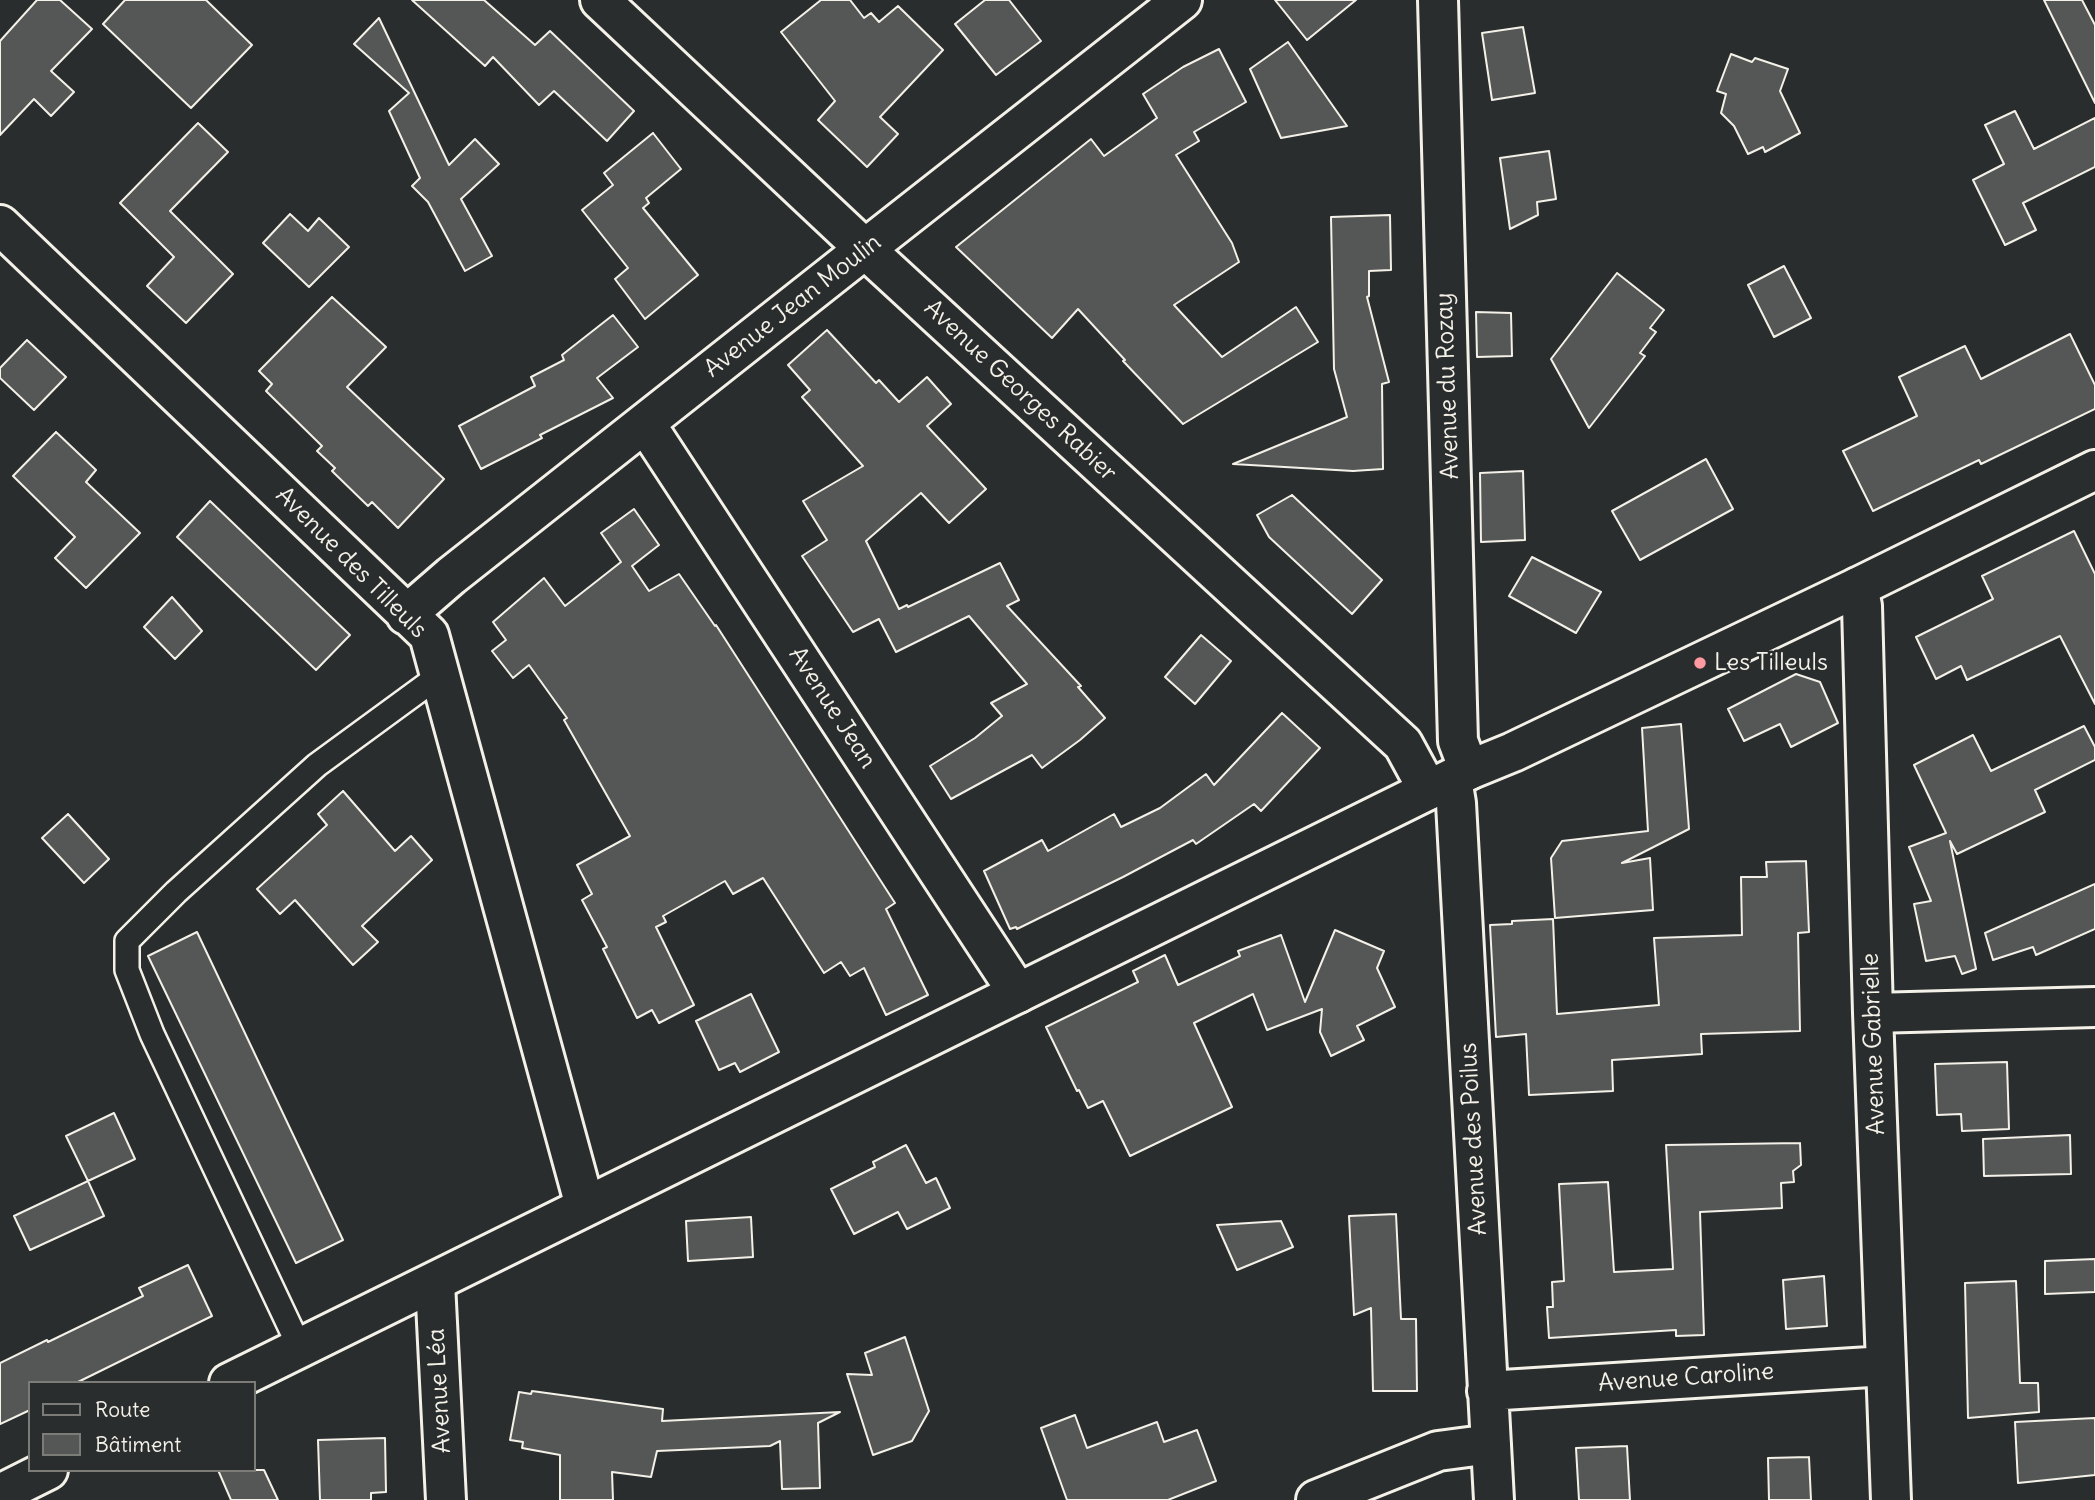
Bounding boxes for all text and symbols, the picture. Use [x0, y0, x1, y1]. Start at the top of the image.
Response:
street label: Avenue Jean Moulin [699, 228, 887, 384]
street label: Avenue du Rozay [1430, 292, 1466, 480]
street label: Avenue Georges Rabier [918, 294, 1122, 488]
street label: Avenue des Tilleuls [270, 482, 432, 644]
street label: Avenue Jean [782, 642, 882, 774]
place label: Les Tilleuls [1714, 649, 1828, 677]
marker: Les Tilleuls [1692, 655, 1708, 671]
street label: Avenue Gabrielle [1856, 952, 1892, 1136]
street label: Avenue des Poilus [1455, 1042, 1493, 1236]
street label: Avenue Léa [422, 1328, 458, 1454]
street label: Avenue Caroline [1597, 1357, 1775, 1399]
legend [28, 1381, 256, 1472]
text: Route [95, 1396, 150, 1423]
text: Bâtiment [95, 1431, 181, 1458]

